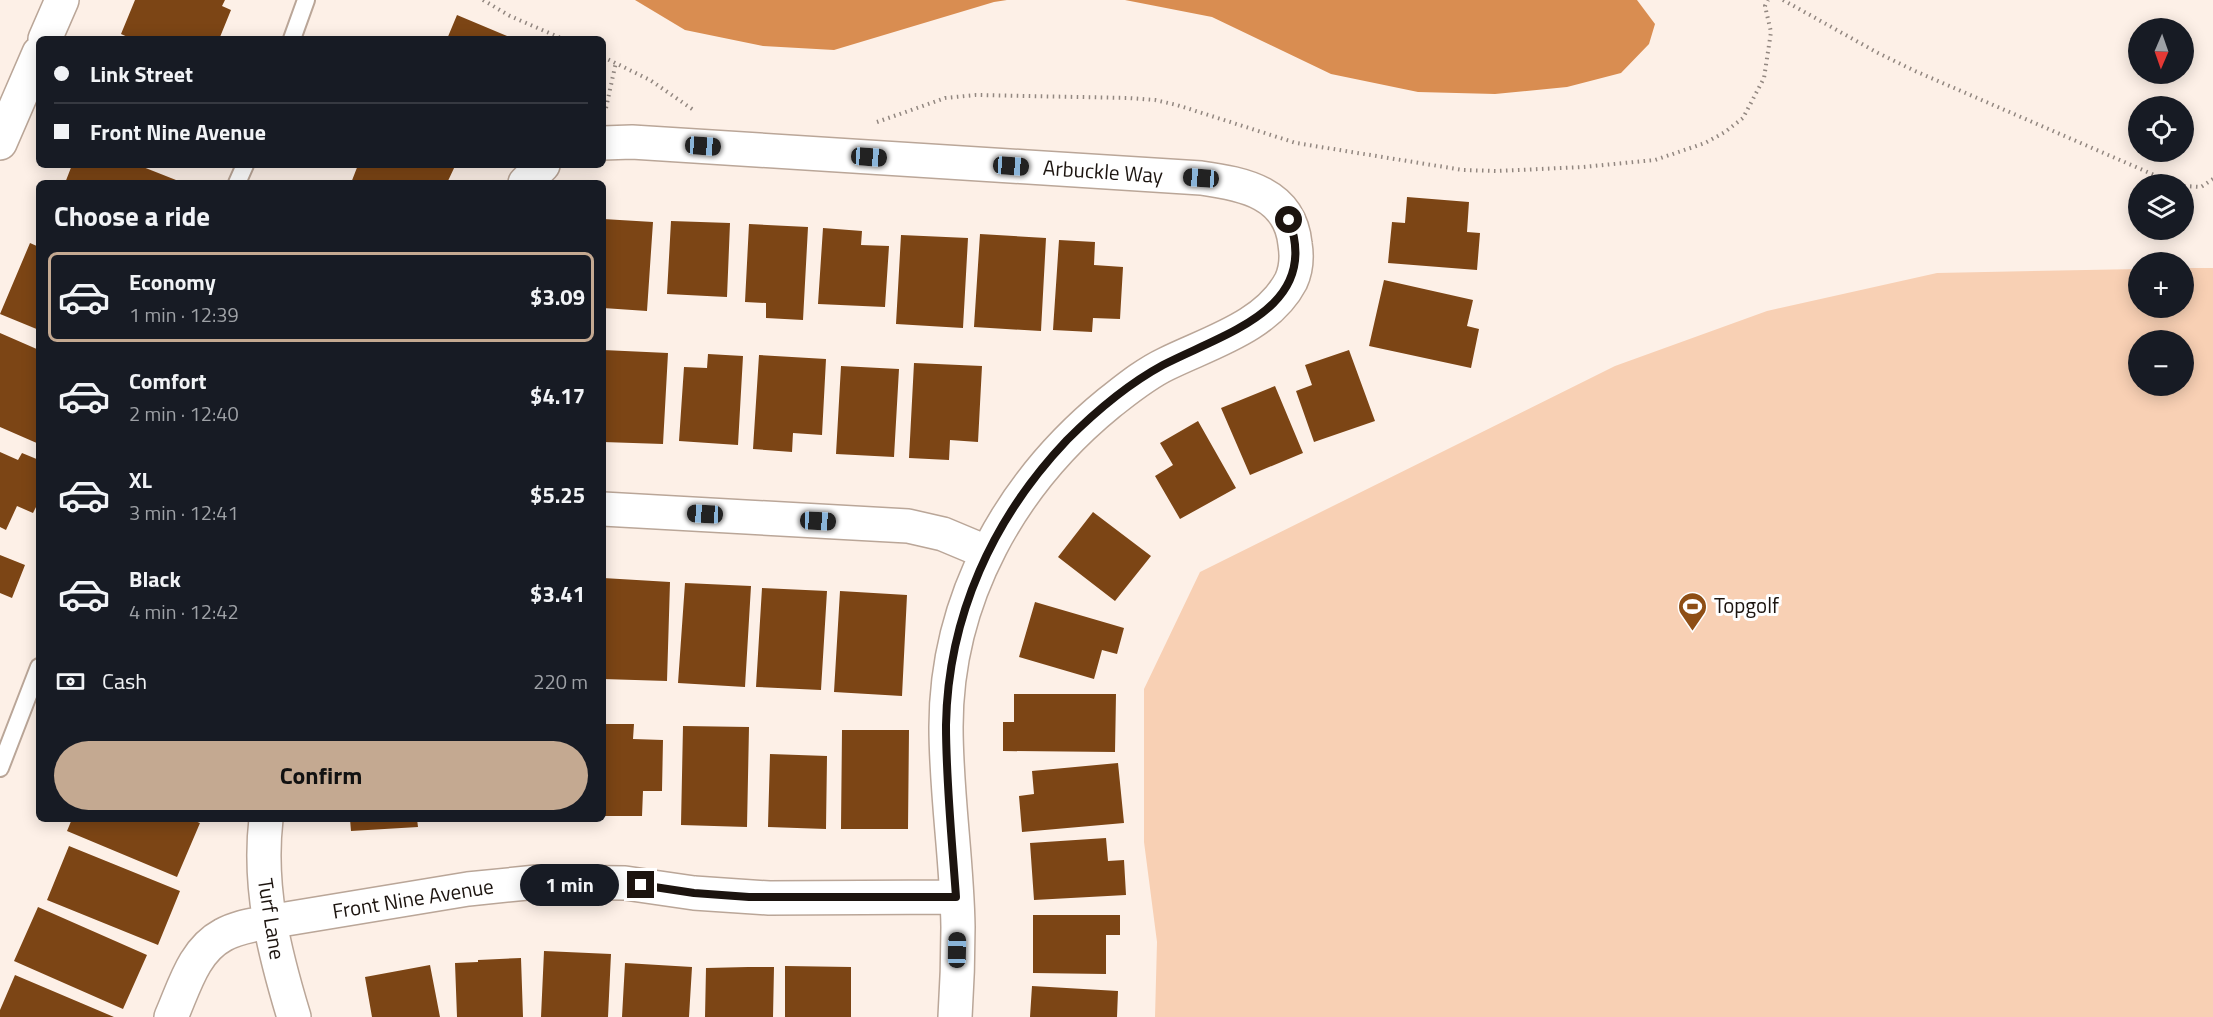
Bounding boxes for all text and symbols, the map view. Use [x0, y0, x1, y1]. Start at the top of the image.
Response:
north arrow [2128, 18, 2194, 84]
map controls [2128, 18, 2194, 396]
text: Link Street [90, 57, 193, 91]
button: locate [2128, 96, 2194, 162]
text: Front Nine Avenue [90, 115, 266, 149]
car [684, 136, 722, 156]
car [850, 147, 888, 167]
street label: Arbuckle Way [1042, 151, 1164, 191]
car [992, 156, 1030, 176]
car [1182, 168, 1220, 188]
button: layers [2128, 174, 2194, 240]
text: Choose a ride [54, 195, 210, 236]
route start [1275, 206, 1302, 233]
button: + [2128, 252, 2194, 318]
text: Economy [129, 265, 216, 299]
icon: car [57, 270, 111, 324]
text: $3.09 [530, 280, 585, 314]
text: 1 min · 12:39 [129, 299, 239, 330]
button: − [2128, 330, 2194, 396]
text: Comfort [129, 364, 207, 398]
icon: car [57, 369, 111, 423]
text: $4.17 [530, 379, 585, 413]
text: 2 min · 12:40 [129, 398, 239, 429]
text: XL [129, 463, 152, 497]
icon: car [57, 468, 111, 522]
text: $5.25 [530, 478, 585, 512]
text: 3 min · 12:41 [129, 497, 239, 528]
car [687, 504, 723, 524]
car [800, 511, 836, 531]
text: Black [129, 562, 181, 596]
icon: car [57, 567, 111, 621]
text: $3.41 [530, 577, 585, 611]
place label: Topgolf [1714, 589, 1779, 621]
sports icon: Topgolf [1677, 590, 1709, 632]
text: 4 min · 12:42 [129, 596, 239, 627]
text: Cash [102, 664, 147, 698]
icon: cash [54, 665, 87, 698]
text: 220 m [533, 666, 588, 697]
button: Confirm [54, 741, 588, 810]
callout: 1 min [521, 864, 620, 906]
street label: Front Nine Avenue [330, 869, 496, 927]
text: 1 min [545, 869, 594, 900]
route end [627, 871, 654, 898]
street label: Turf Lane [250, 876, 294, 962]
car [948, 932, 966, 968]

